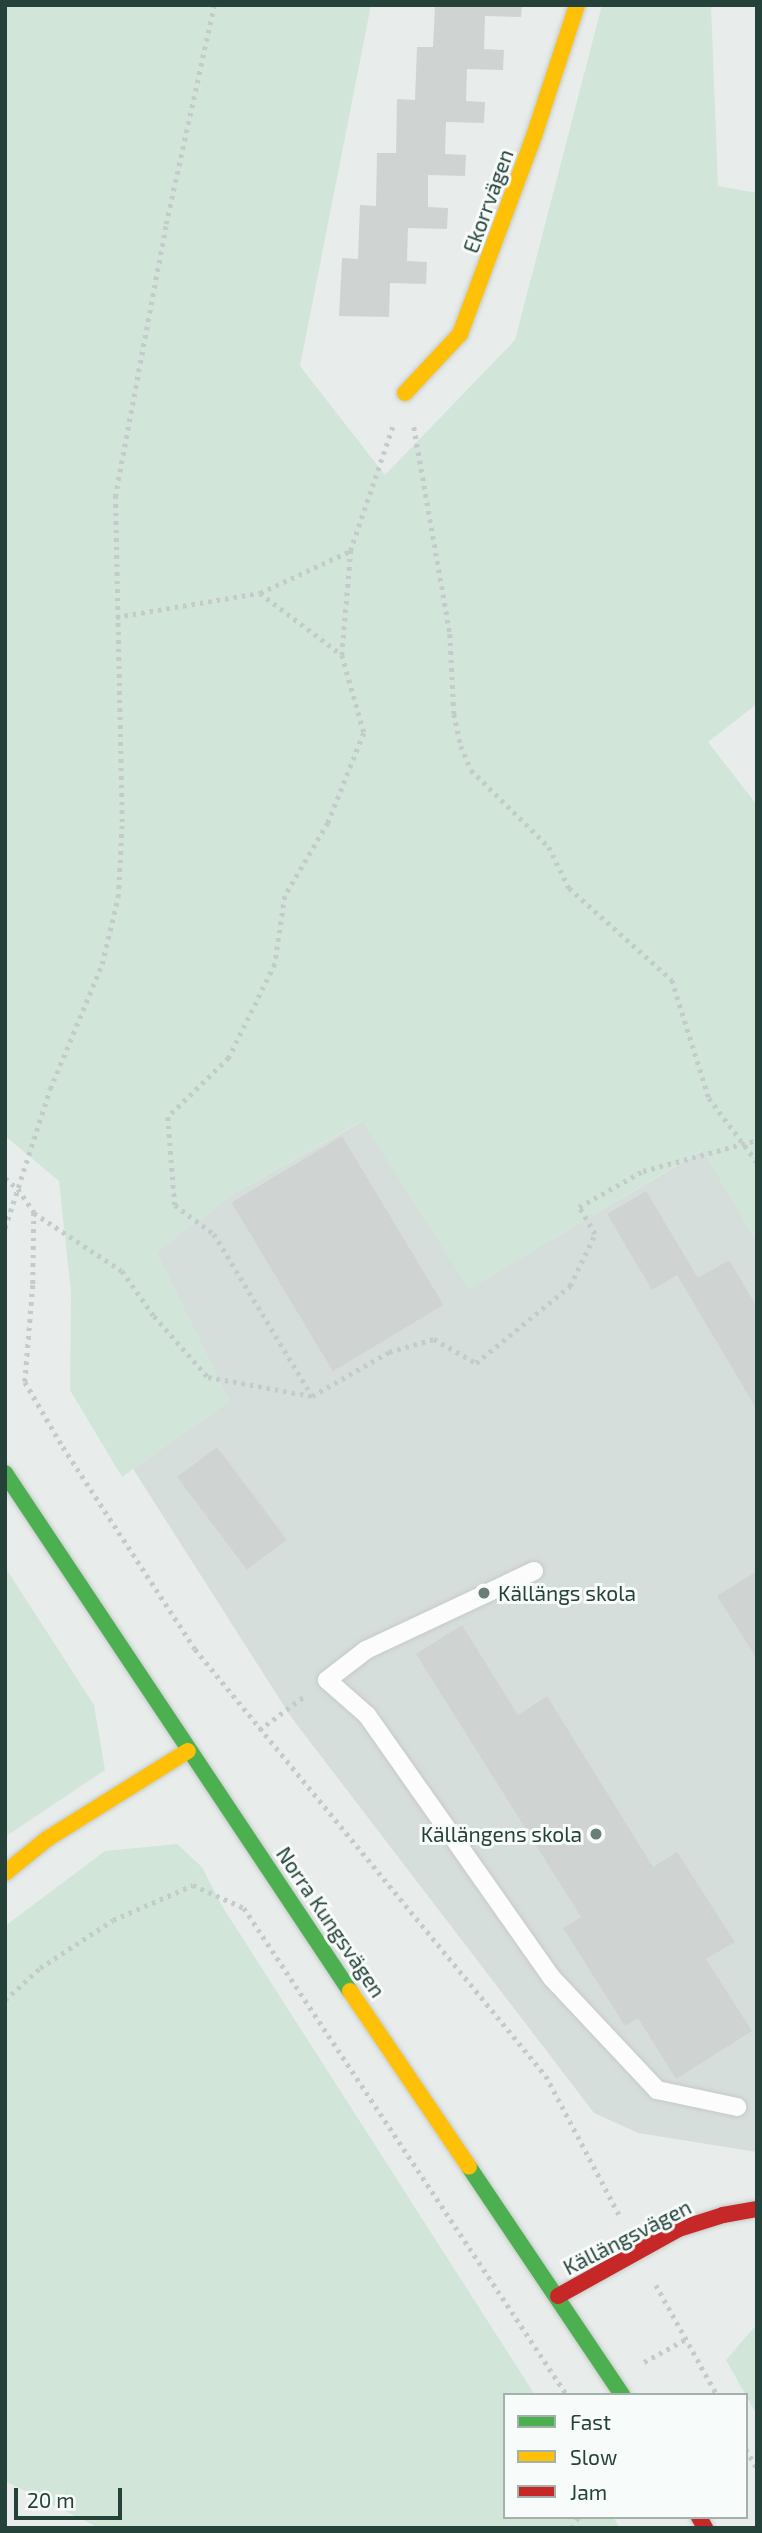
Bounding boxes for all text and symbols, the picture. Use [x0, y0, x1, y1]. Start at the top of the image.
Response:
street label: Ekorrvägen [458, 146, 518, 256]
place label: Källängs skola [498, 1580, 636, 1606]
marker: Källängs skola [476, 1585, 492, 1601]
place label: Källängens skola [421, 1821, 582, 1847]
marker: Källängens skola [588, 1826, 604, 1842]
street label: Norra Kungsvägen [271, 1842, 391, 2002]
street label: Källängsvägen [559, 2194, 695, 2280]
legend [503, 2393, 748, 2519]
text: Fast [570, 2409, 611, 2434]
text: Slow [570, 2444, 617, 2469]
scale bar [18, 2474, 126, 2518]
text: Jam [570, 2479, 607, 2504]
text: 20 m [27, 2487, 75, 2512]

